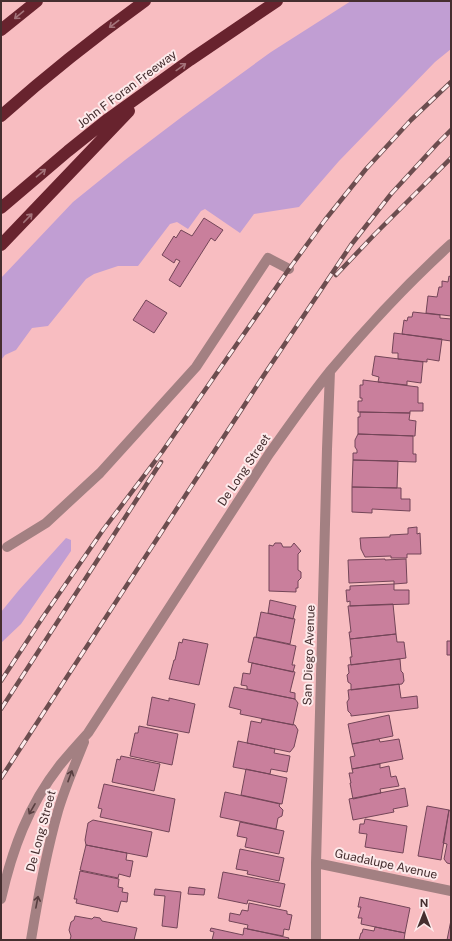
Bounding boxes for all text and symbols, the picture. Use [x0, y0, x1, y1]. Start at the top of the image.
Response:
one-way arrow [14, 11, 24, 20]
one-way arrow [108, 20, 119, 28]
street label: John F Foran Freeway [75, 47, 180, 131]
one-way arrow [175, 63, 186, 71]
one-way arrow [36, 169, 46, 178]
one-way arrow [23, 213, 32, 223]
street label: De Long Street [215, 431, 273, 509]
street label: San Diego Avenue [300, 604, 318, 706]
one-way arrow [67, 770, 75, 782]
street label: De Long Street [23, 788, 59, 873]
one-way arrow [27, 803, 35, 815]
street label: Guadalupe Avenue [333, 846, 439, 882]
north arrow [404, 893, 444, 933]
one-way arrow [33, 895, 41, 908]
text: N [420, 897, 428, 909]

